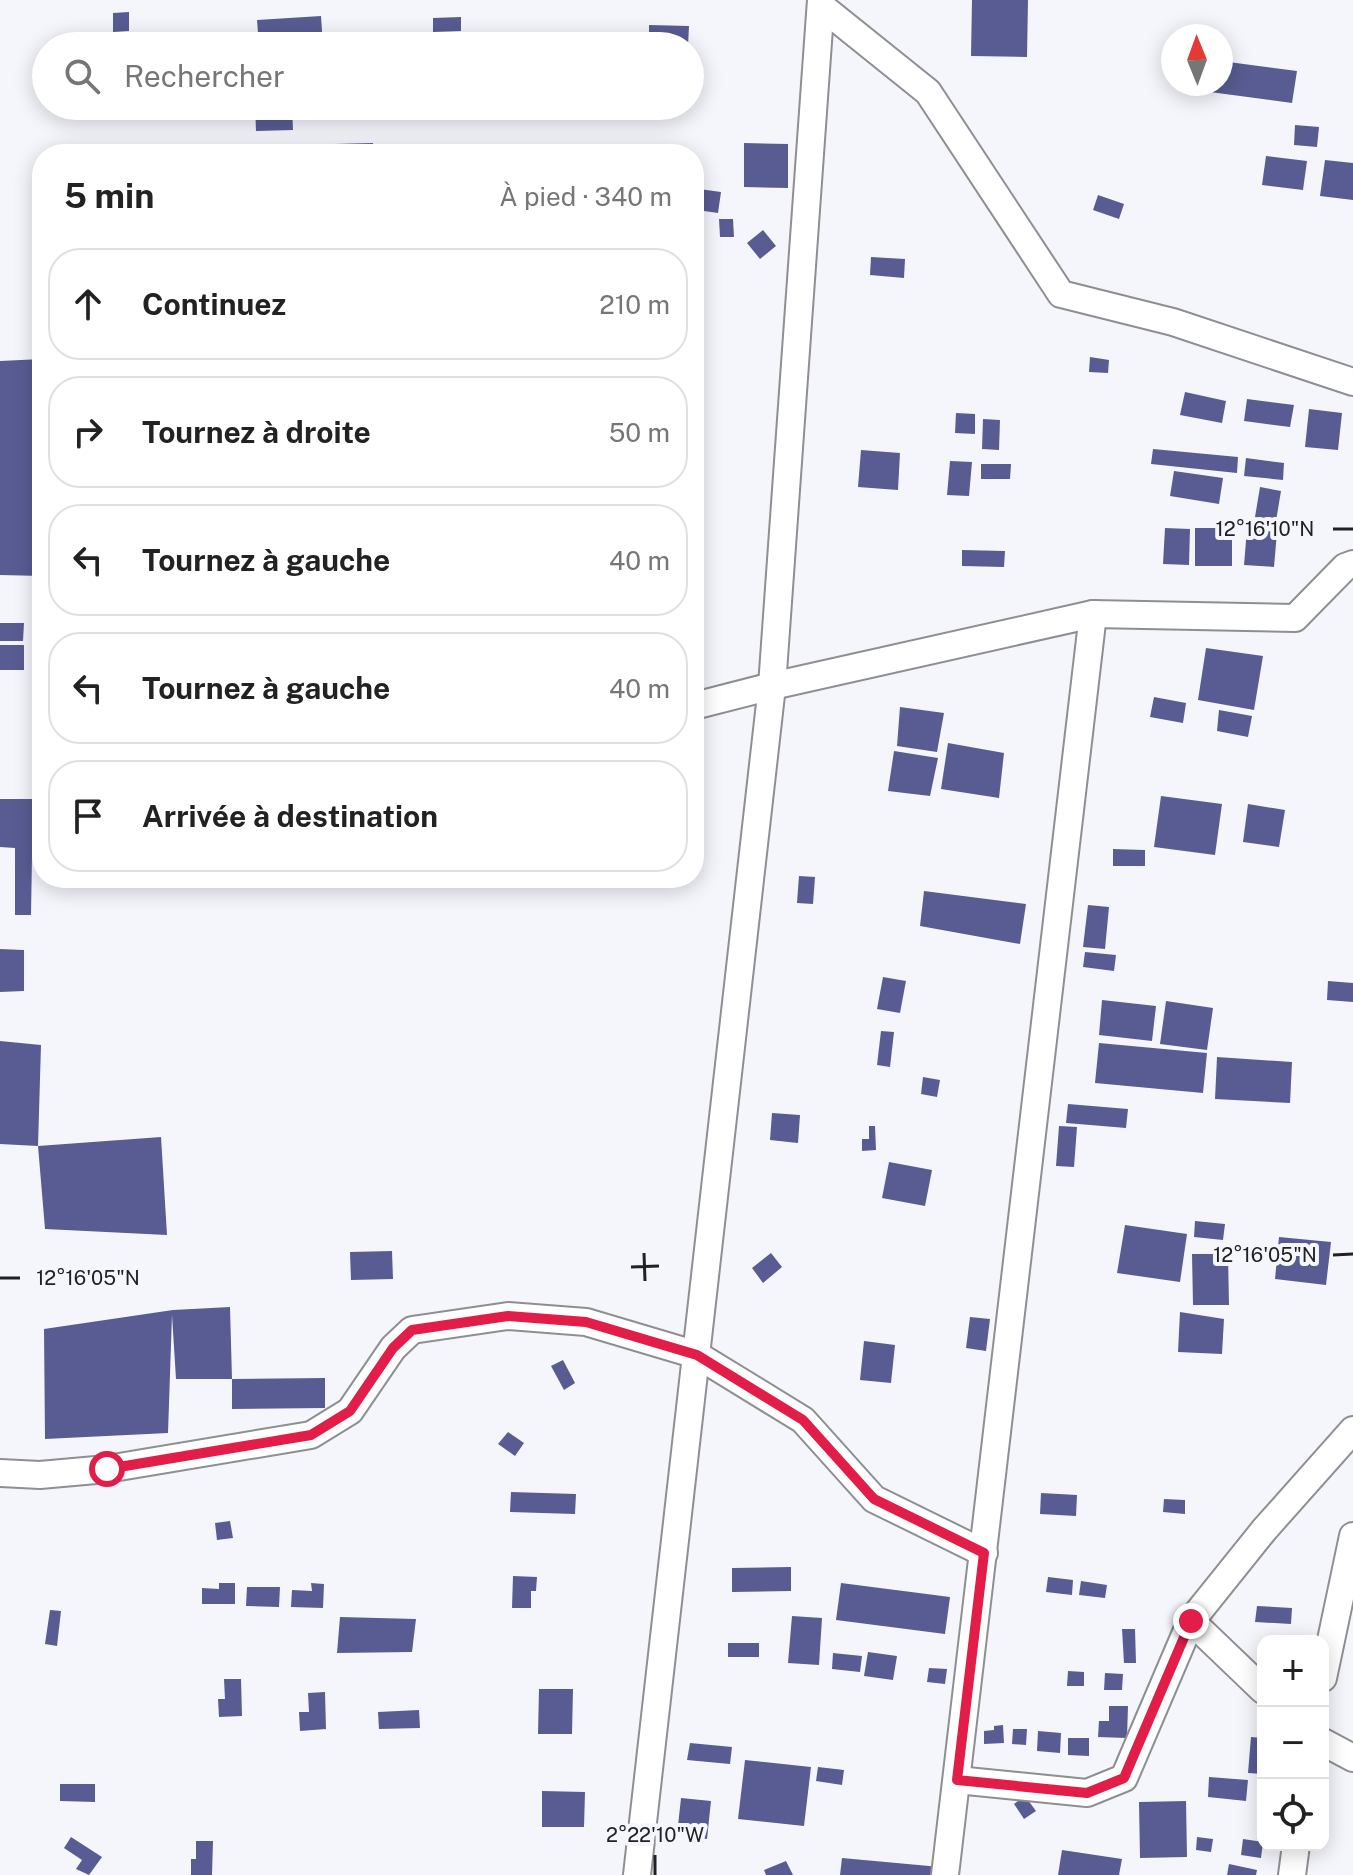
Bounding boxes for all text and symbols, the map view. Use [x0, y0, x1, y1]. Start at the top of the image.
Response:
north arrow [1161, 24, 1233, 96]
search box [32, 32, 704, 120]
icon: search [60, 54, 104, 98]
text: Rechercher [124, 58, 285, 94]
text: 5 min [64, 176, 154, 216]
text: À pied · 340 m [499, 181, 672, 212]
icon: ahead [66, 282, 110, 326]
text: Continuez [142, 286, 286, 322]
text: 210 m [599, 289, 670, 320]
icon: right [66, 410, 110, 454]
text: Tournez à droite [142, 414, 371, 450]
text: 50 m [609, 417, 670, 448]
text: 12°16'10"N [1216, 517, 1314, 541]
icon: left [66, 538, 110, 582]
text: Tournez à gauche [142, 542, 390, 578]
text: 40 m [609, 545, 670, 576]
icon: left [66, 666, 110, 710]
text: Tournez à gauche [142, 670, 390, 706]
text: 40 m [609, 673, 670, 704]
icon: arrive [66, 794, 110, 838]
text: Arrivée à destination [142, 798, 438, 834]
text: 12°16'05"N [1213, 1243, 1317, 1267]
text: 12°16'05"N [36, 1266, 140, 1290]
route start [89, 1451, 125, 1487]
route end [1173, 1603, 1209, 1639]
map controls [1257, 1635, 1329, 1851]
button: + [1257, 1635, 1329, 1707]
button: − [1257, 1707, 1329, 1779]
button: locate [1257, 1779, 1329, 1851]
text: 2°22'10"W [606, 1823, 704, 1847]

